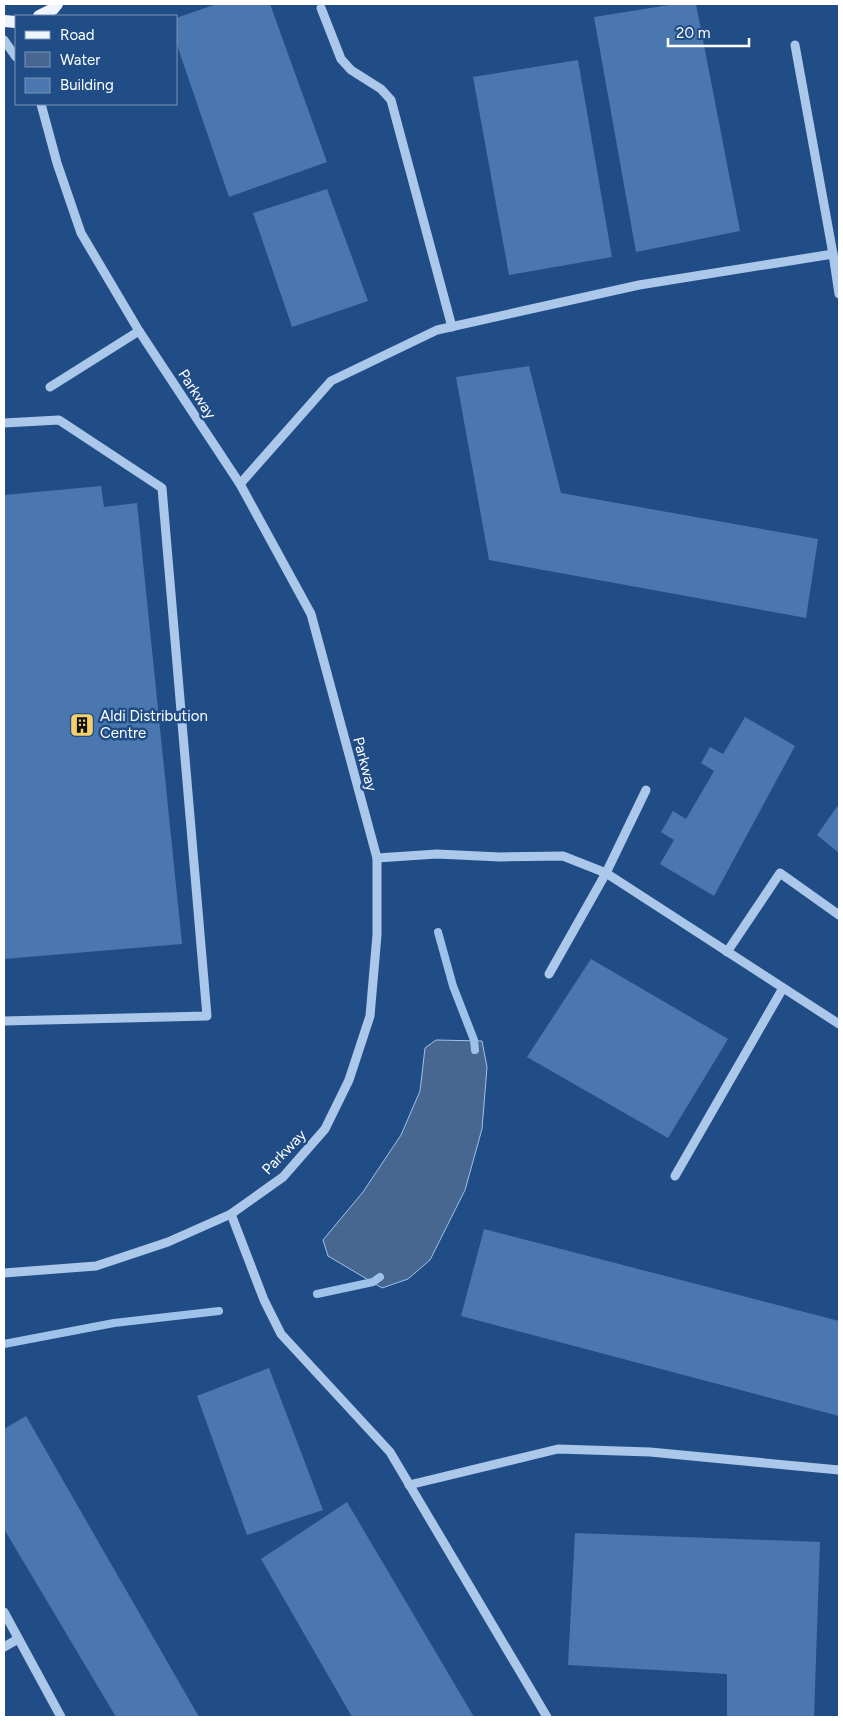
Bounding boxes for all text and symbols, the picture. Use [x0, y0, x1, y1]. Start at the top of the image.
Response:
legend [15, 15, 178, 105]
scale bar [668, 15, 749, 47]
text: 20 m [676, 24, 710, 42]
text: Road [60, 26, 95, 44]
text: Water [60, 51, 100, 69]
text: Building [60, 76, 114, 94]
street label: Parkway [174, 366, 220, 422]
place label: Aldi Distribution Centre [100, 707, 208, 742]
building icon: Aldi Distribution Centre [69, 712, 95, 738]
street label: Parkway [349, 735, 381, 793]
street label: Parkway [258, 1126, 310, 1178]

